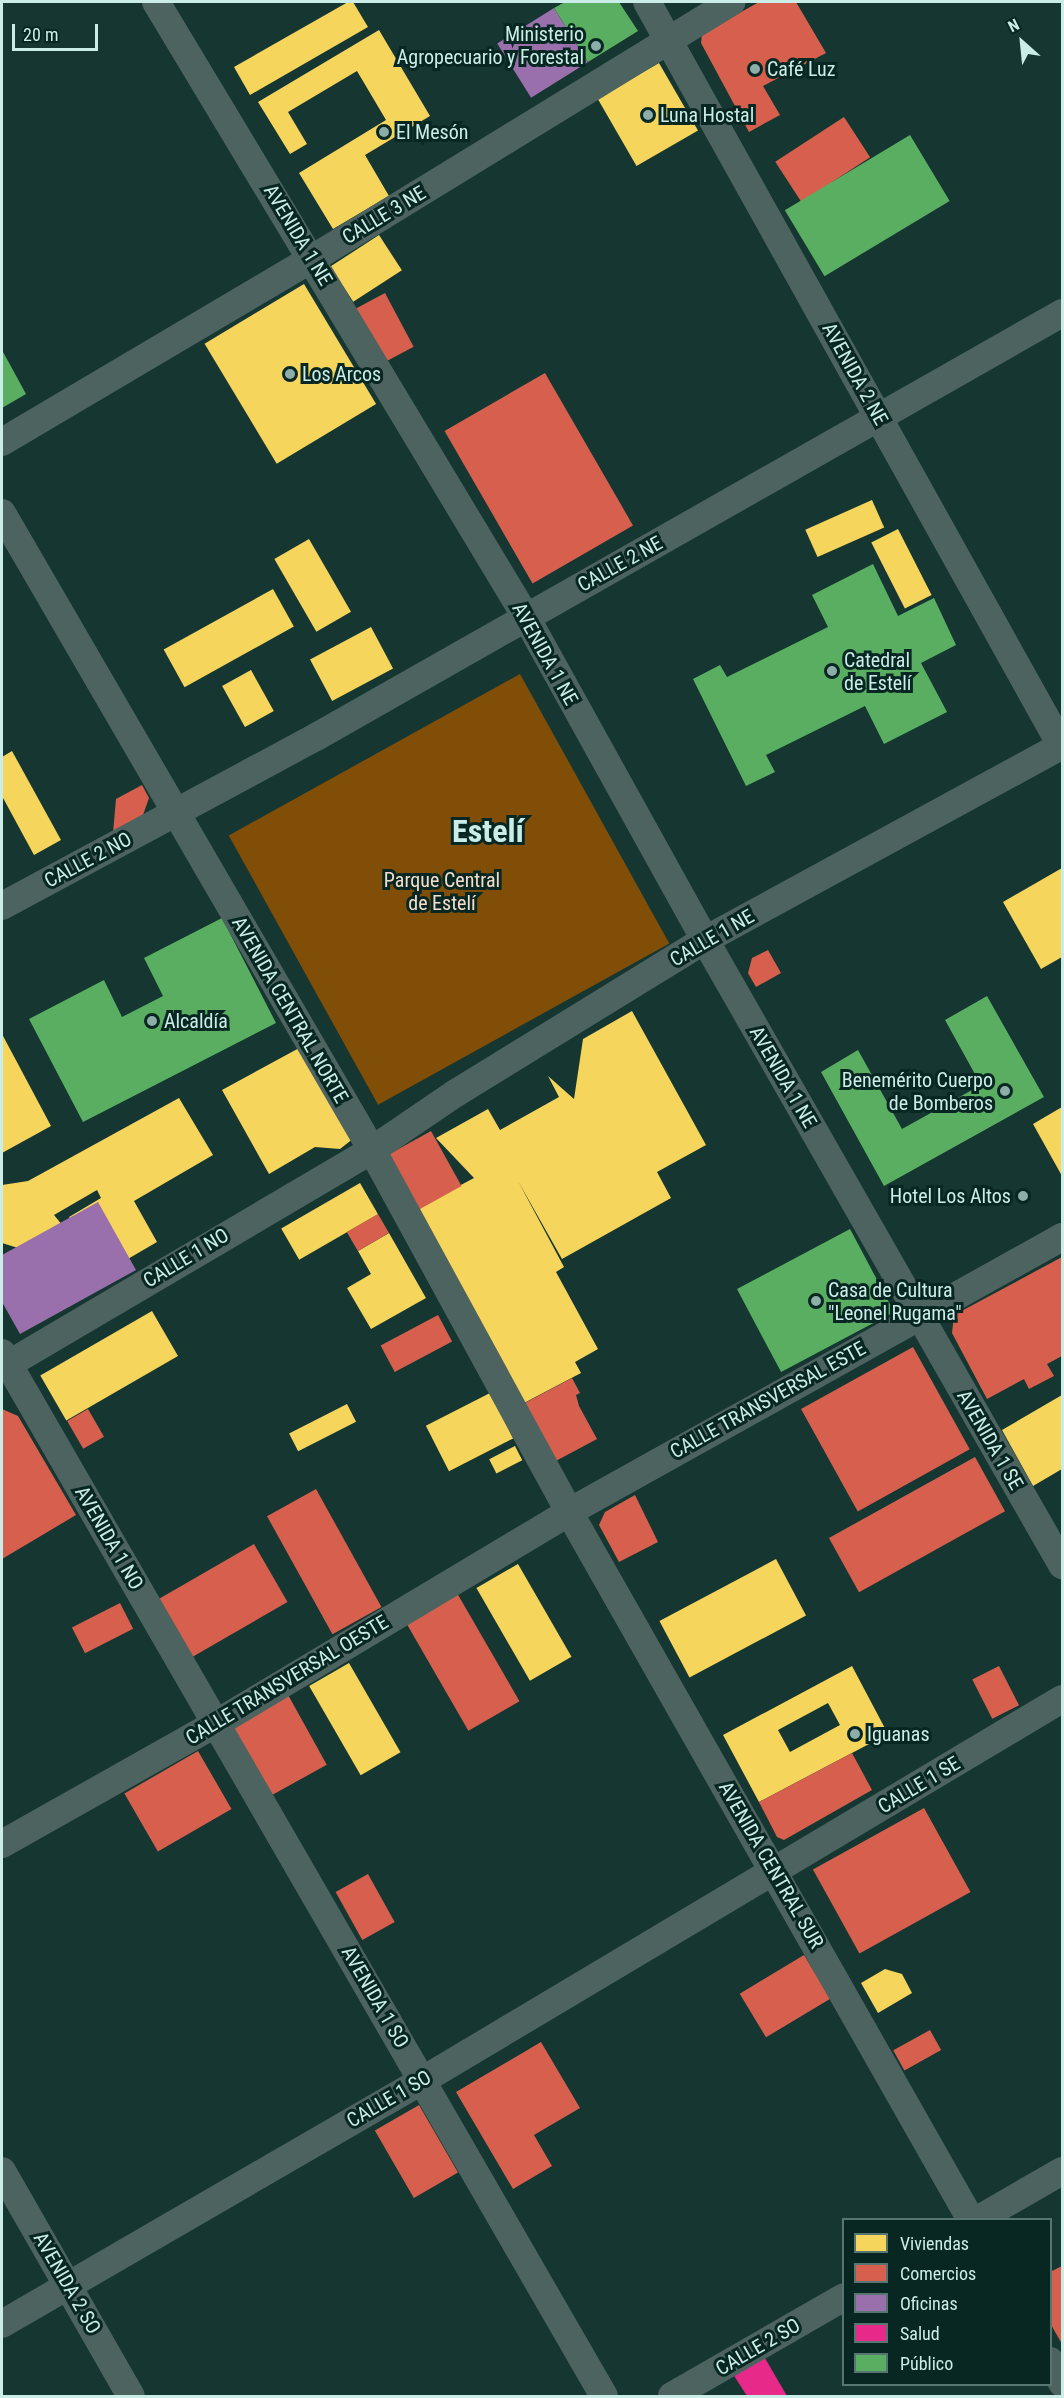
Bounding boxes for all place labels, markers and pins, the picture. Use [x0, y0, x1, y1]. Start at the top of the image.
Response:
place label: Ministerio Agropecuario y Forestal [397, 22, 584, 69]
marker: Ministerio Agropecuario y Forestal [589, 39, 603, 53]
place label: Café Luz [767, 57, 836, 81]
marker: Café Luz [748, 62, 762, 76]
place label: Luna Hostal [660, 103, 754, 127]
marker: Luna Hostal [641, 108, 655, 122]
place label: El Mesón [396, 120, 468, 144]
marker: El Mesón [377, 125, 391, 139]
place label: Los Arcos [302, 362, 381, 386]
marker: Los Arcos [283, 367, 297, 381]
place label: Catedral de Estelí [844, 648, 912, 695]
marker: Catedral de Estelí [825, 664, 839, 678]
place label: Alcaldía [164, 1009, 228, 1033]
marker: Alcaldía [145, 1014, 159, 1028]
place label: Benemérito Cuerpo de Bomberos [842, 1068, 993, 1115]
marker: Benemérito Cuerpo de Bomberos [998, 1084, 1012, 1098]
place label: Hotel Los Altos [890, 1184, 1011, 1208]
marker: Hotel Los Altos [1016, 1189, 1030, 1203]
place label: Casa de Cultura "Leonel Rugama" [828, 1278, 962, 1325]
marker: Casa de Cultura "Leonel Rugama" [809, 1294, 823, 1308]
place label: Iguanas [867, 1722, 930, 1746]
marker: Iguanas [848, 1727, 862, 1741]

